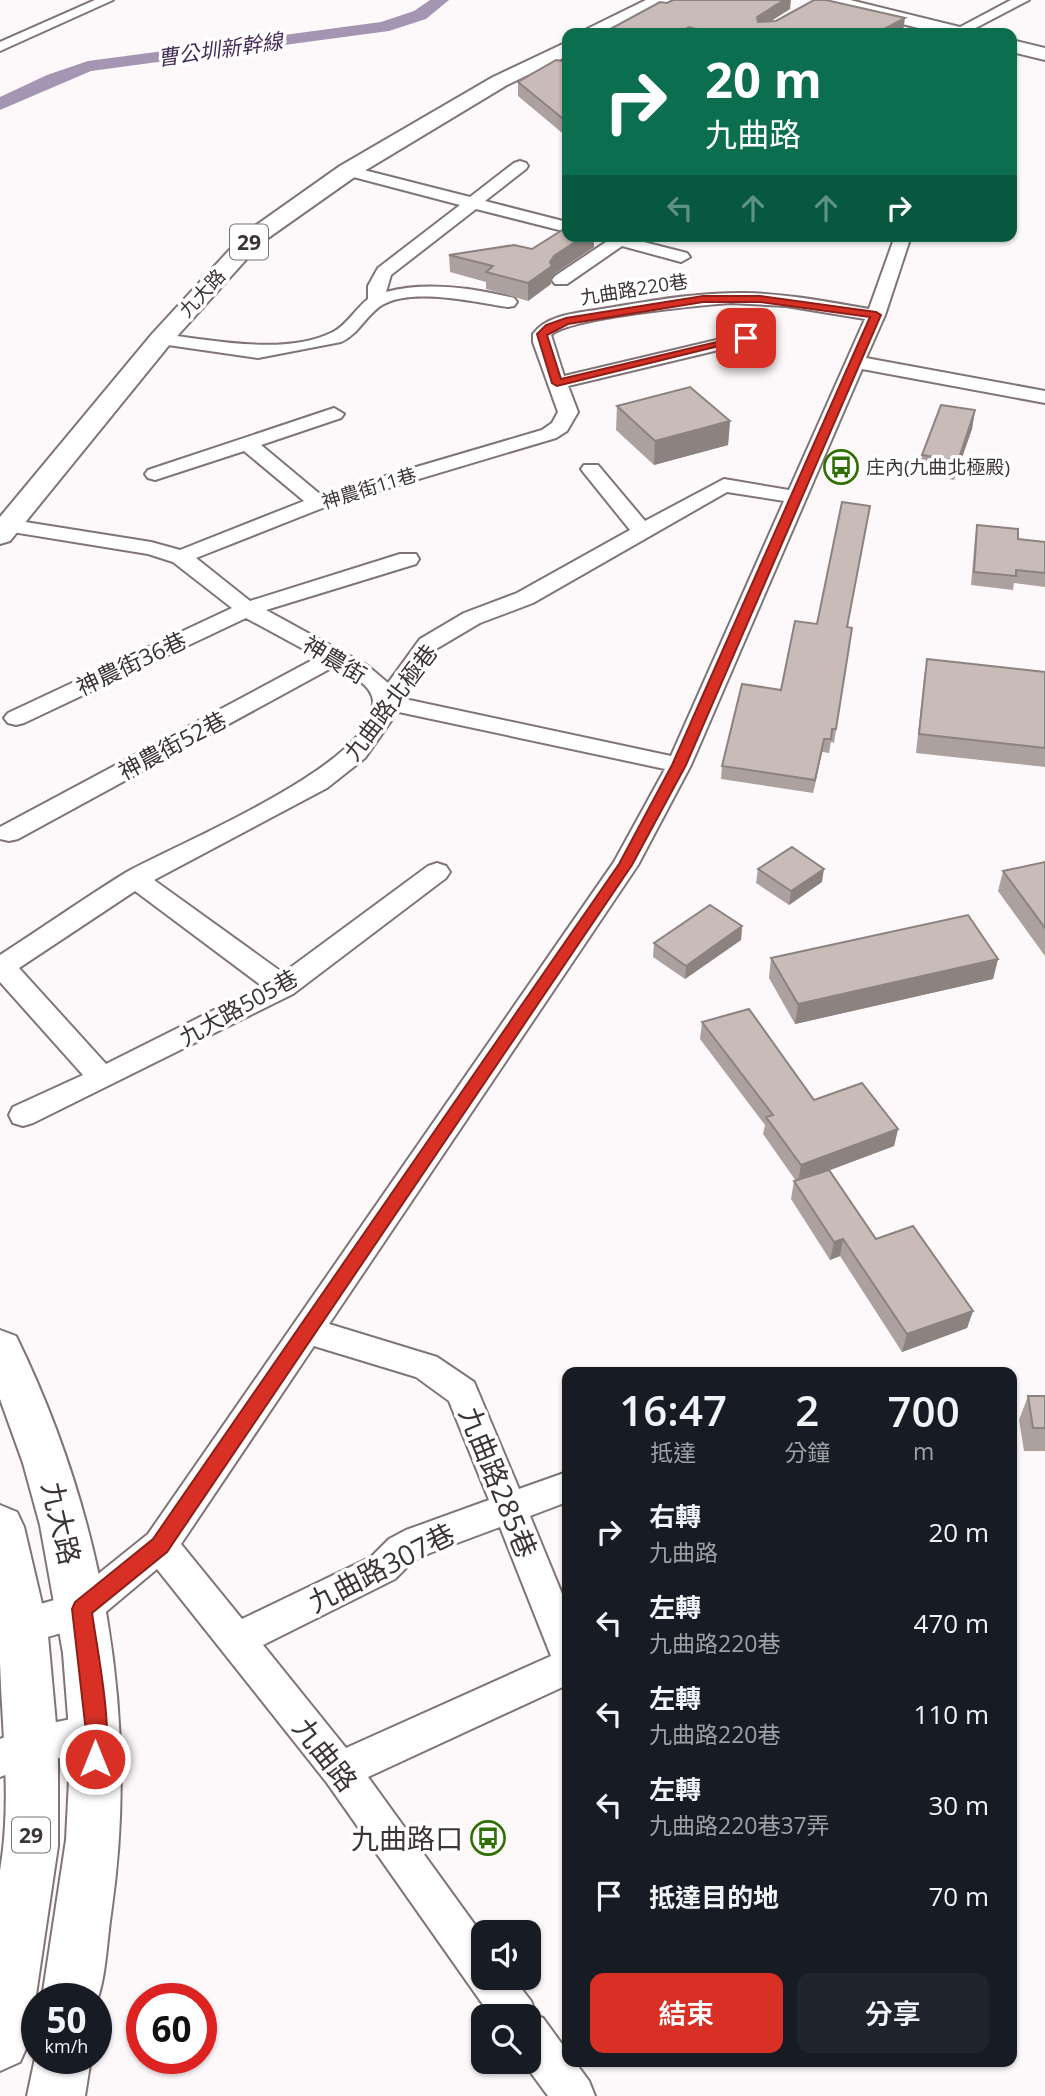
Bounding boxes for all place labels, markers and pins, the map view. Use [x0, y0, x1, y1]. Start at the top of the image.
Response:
pin [716, 308, 776, 368]
bus stop icon: 庄內(九曲北極殿) [822, 448, 860, 486]
place label: 庄內(九曲北極殿) [866, 454, 1010, 480]
place label: 九曲路口 [351, 1819, 463, 1857]
bus stop icon: 九曲路口 [469, 1819, 507, 1857]

